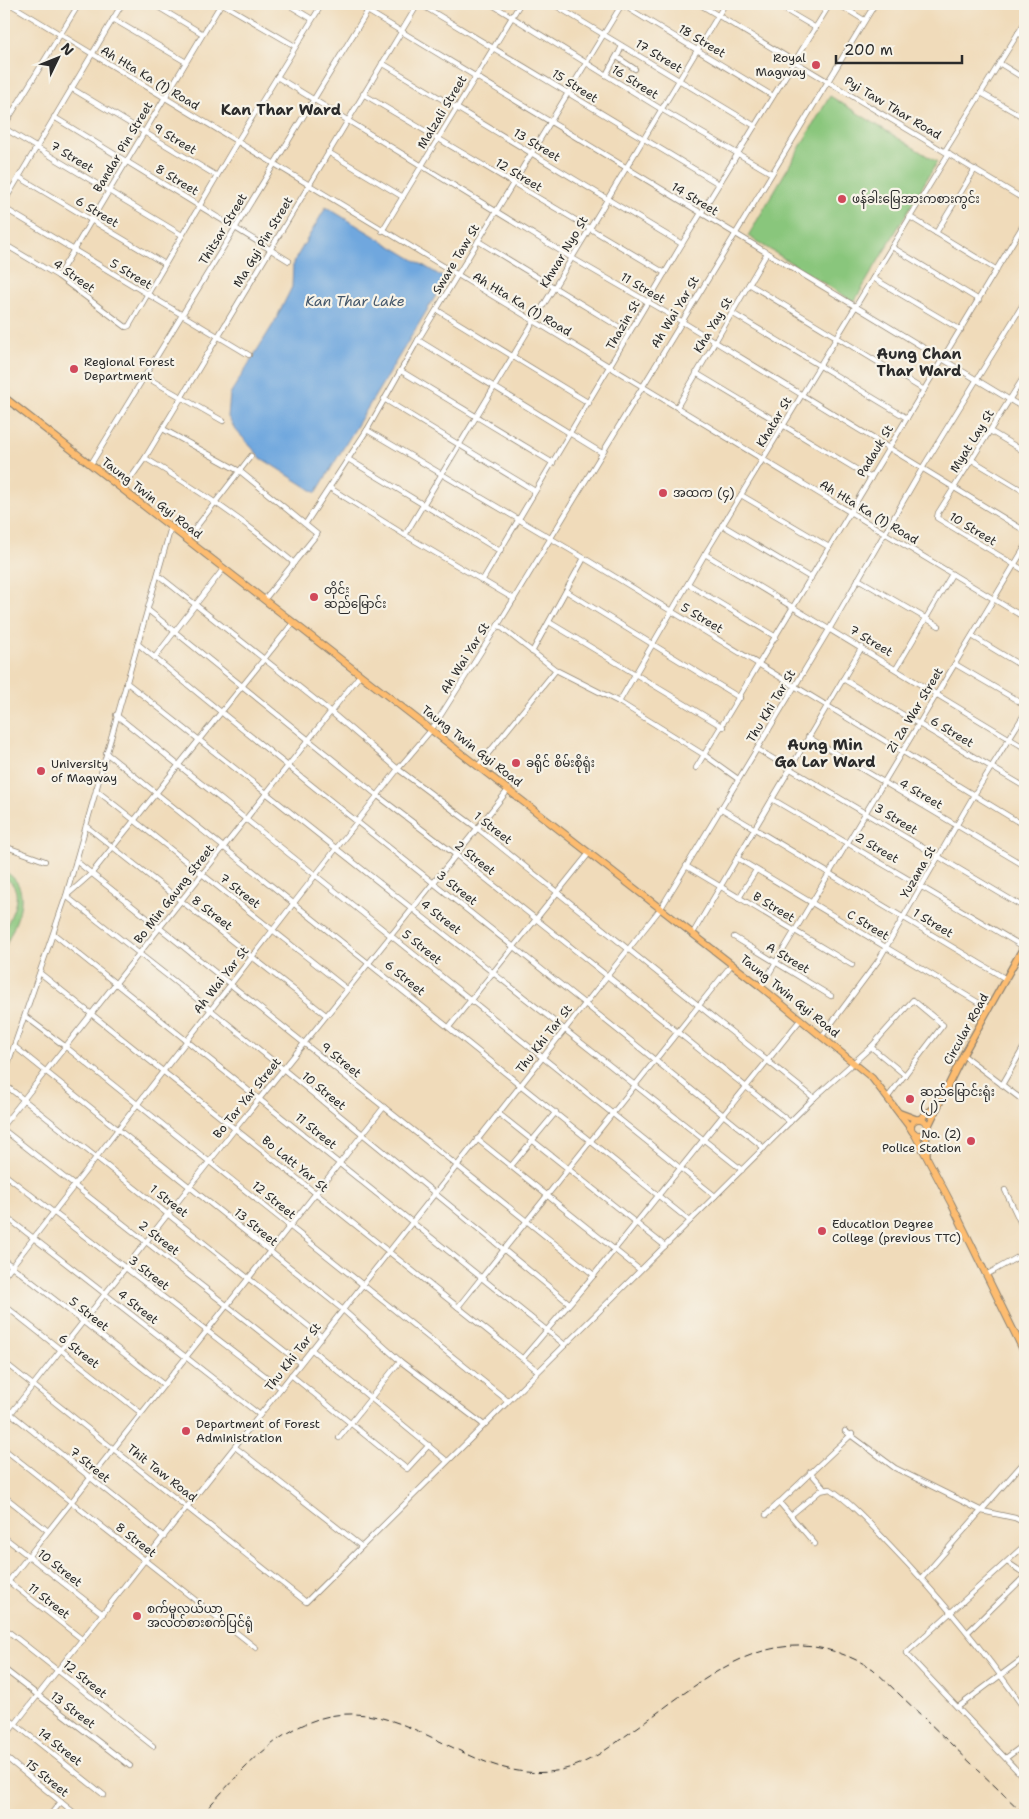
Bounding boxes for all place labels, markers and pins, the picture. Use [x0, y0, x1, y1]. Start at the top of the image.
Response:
place label: Royal Magway [756, 50, 806, 80]
marker: Royal Magway [810, 59, 822, 71]
place label: ဖန်ခါးမြေအားကစားကွင်း [852, 190, 980, 209]
marker: ဖန်ခါးမြေအားကစားကွင်း [836, 193, 848, 205]
place label: Regional Forest Department [84, 354, 175, 384]
marker: Regional Forest Department [68, 363, 80, 375]
place label: အထက (၄) [673, 485, 735, 503]
marker: အထက (၄) [657, 487, 669, 499]
place label: တိုင်း ဆည်မြောင်း [324, 581, 387, 614]
marker: တိုင်း ဆည်မြောင်း [308, 591, 320, 603]
place label: ခရိုင် စိမ်းစိုရုံး [526, 754, 595, 773]
place label: University of Magway [51, 756, 117, 786]
marker: ခရိုင် စိမ်းစိုရုံး [510, 757, 522, 769]
marker: University of Magway [35, 765, 47, 777]
place label: ဆည်မြောင်းရုံး (၂) [920, 1083, 995, 1116]
marker: ဆည်မြောင်းရုံး (၂) [904, 1093, 916, 1105]
place label: No. (2) Police Station [882, 1126, 961, 1156]
marker: No. (2) Police Station [965, 1135, 977, 1147]
place label: Education Degree College (previous TTC) [832, 1216, 961, 1246]
marker: Education Degree College (previous TTC) [816, 1225, 828, 1237]
place label: Department of Forest Administration [196, 1416, 320, 1446]
marker: Department of Forest Administration [180, 1425, 192, 1437]
place label: စက်မှုလယ်ယာ အလတ်စားစက်ပြင်ရုံ [147, 1600, 253, 1633]
marker: စက်မှုလယ်ယာ အလတ်စားစက်ပြင်ရုံ [131, 1610, 143, 1622]

